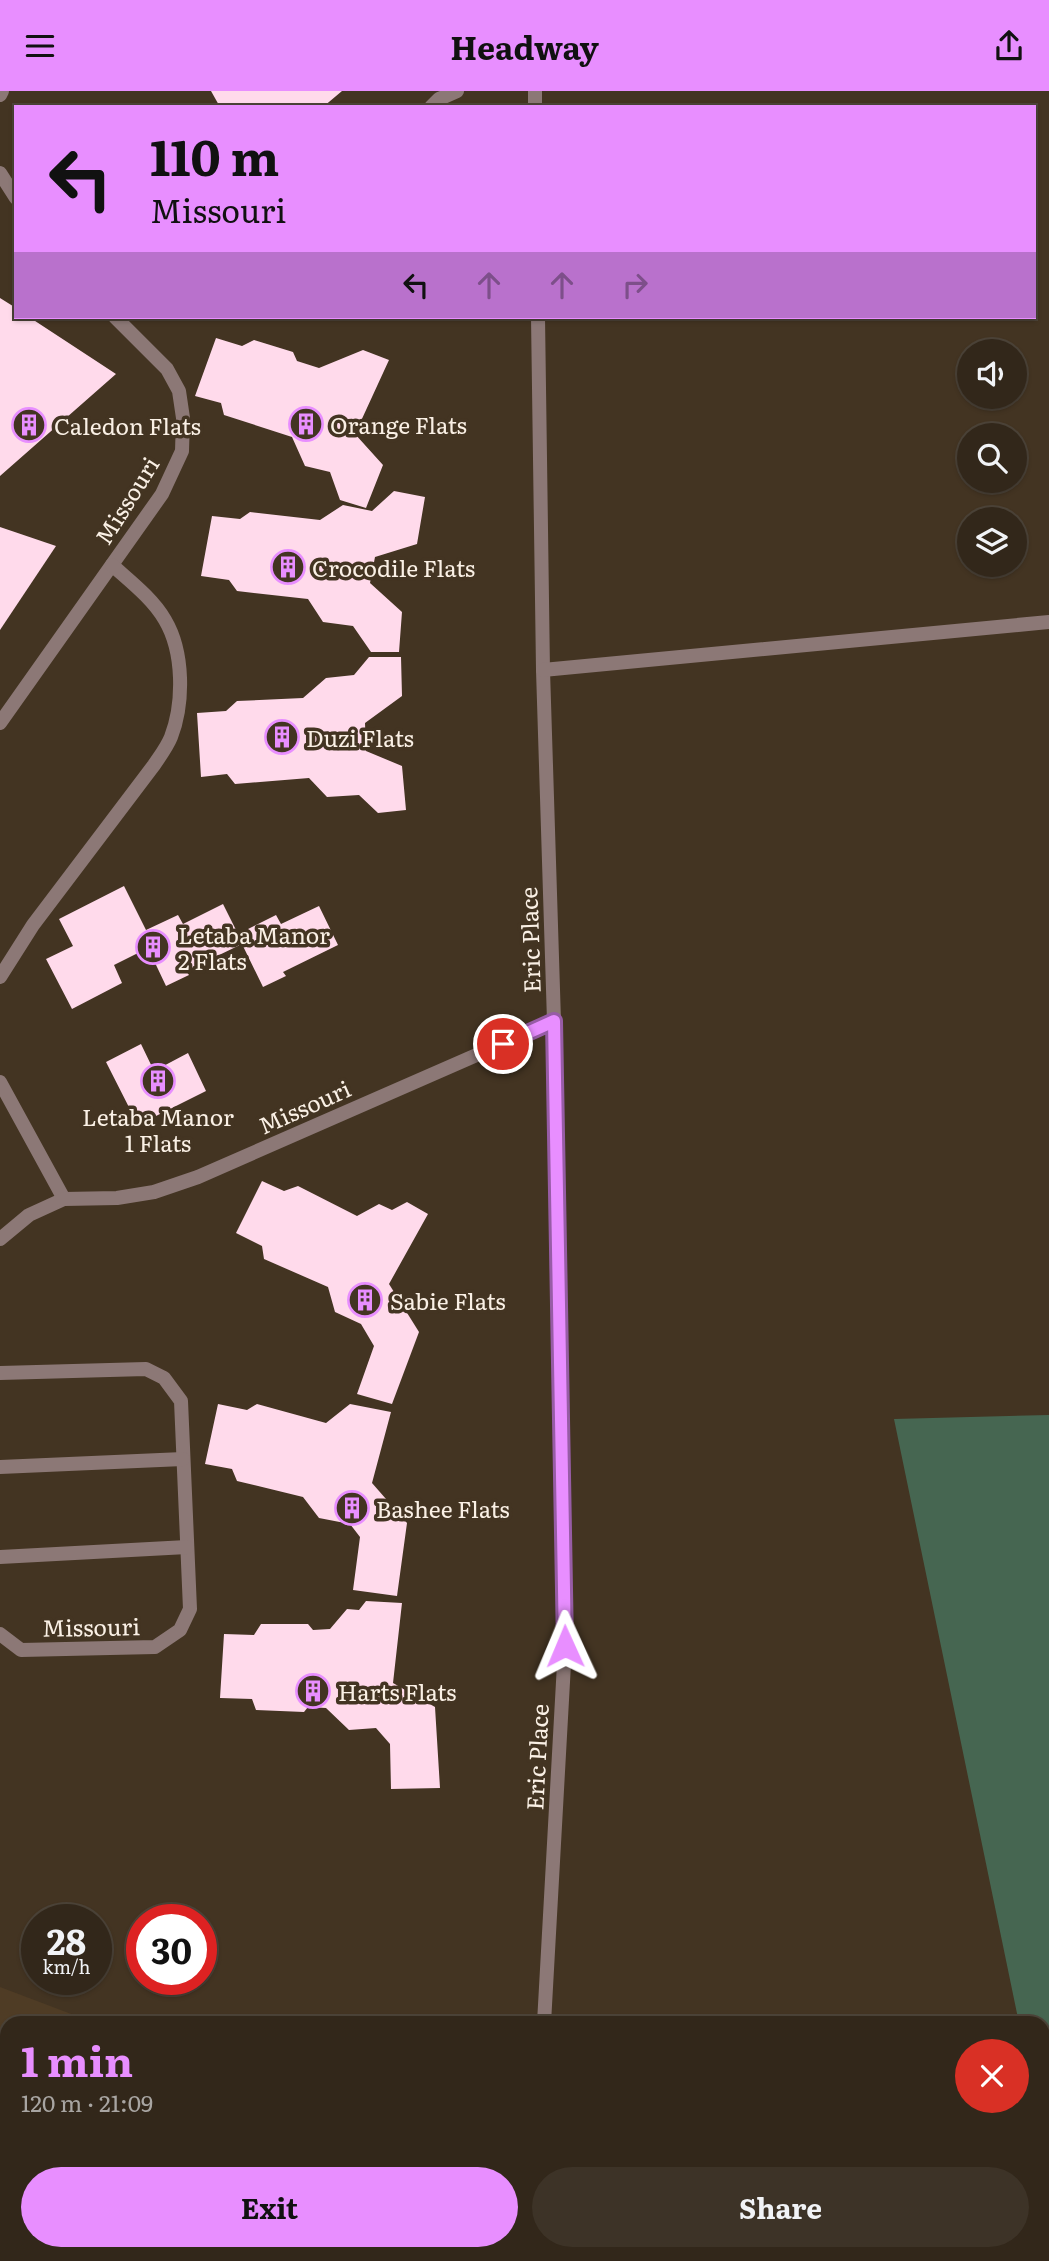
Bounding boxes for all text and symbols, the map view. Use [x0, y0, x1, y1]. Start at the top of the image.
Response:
text: Headway [450, 22, 599, 70]
icon: menu [21, 27, 59, 65]
icon: share [990, 27, 1028, 65]
text: 110 m [150, 118, 279, 191]
icon: left [35, 133, 126, 224]
text: Missouri [150, 185, 286, 233]
icon: left [397, 266, 435, 304]
icon: ahead [470, 266, 508, 304]
icon: ahead [543, 266, 581, 304]
icon: right [616, 266, 654, 304]
map controls [957, 339, 1027, 577]
button: sound [957, 339, 1027, 409]
building icon: Orange Flats [287, 405, 325, 443]
building icon: Caledon Flats [10, 406, 48, 444]
place label: Orange Flats [330, 407, 467, 441]
place label: Caledon Flats [54, 408, 201, 442]
button: search [957, 423, 1027, 493]
street label: Missouri [86, 449, 167, 550]
button: layers [957, 507, 1027, 577]
building icon: Crocodile Flats [269, 548, 307, 586]
place label: Crocodile Flats [312, 550, 475, 584]
building icon: Duzi Flats [263, 718, 301, 756]
place label: Duzi Flats [306, 720, 414, 754]
street label: Eric Place [510, 886, 548, 994]
place label: Letaba Manor 2 Flats [178, 917, 330, 977]
building icon: Letaba Manor 2 Flats [134, 928, 172, 966]
pin [473, 1014, 533, 1074]
icon: arrive [484, 1025, 522, 1063]
building icon: Letaba Manor 1 Flats [139, 1062, 177, 1100]
street label: Missouri [252, 1070, 356, 1141]
place label: Letaba Manor 1 Flats [82, 1099, 234, 1159]
building icon: Sabie Flats [346, 1281, 384, 1319]
place label: Sabie Flats [390, 1283, 506, 1317]
building icon: Bashee Flats [333, 1489, 371, 1527]
place label: Bashee Flats [376, 1491, 510, 1525]
street label: Missouri [42, 1608, 141, 1644]
position arrow [528, 1609, 602, 1683]
building icon: Harts Flats [294, 1672, 332, 1710]
place label: Harts Flats [338, 1674, 456, 1708]
street label: Eric Place [516, 1703, 556, 1811]
speed limit sign: 30 [126, 1904, 217, 1995]
text: 28 [47, 1914, 86, 1966]
text: km/h [43, 1953, 90, 1980]
text: 1 min [21, 2028, 133, 2090]
button: close [955, 2039, 1029, 2113]
text: 120 m · 21:09 [21, 2085, 153, 2119]
button: Exit [21, 2167, 518, 2247]
button: Share [532, 2167, 1029, 2247]

